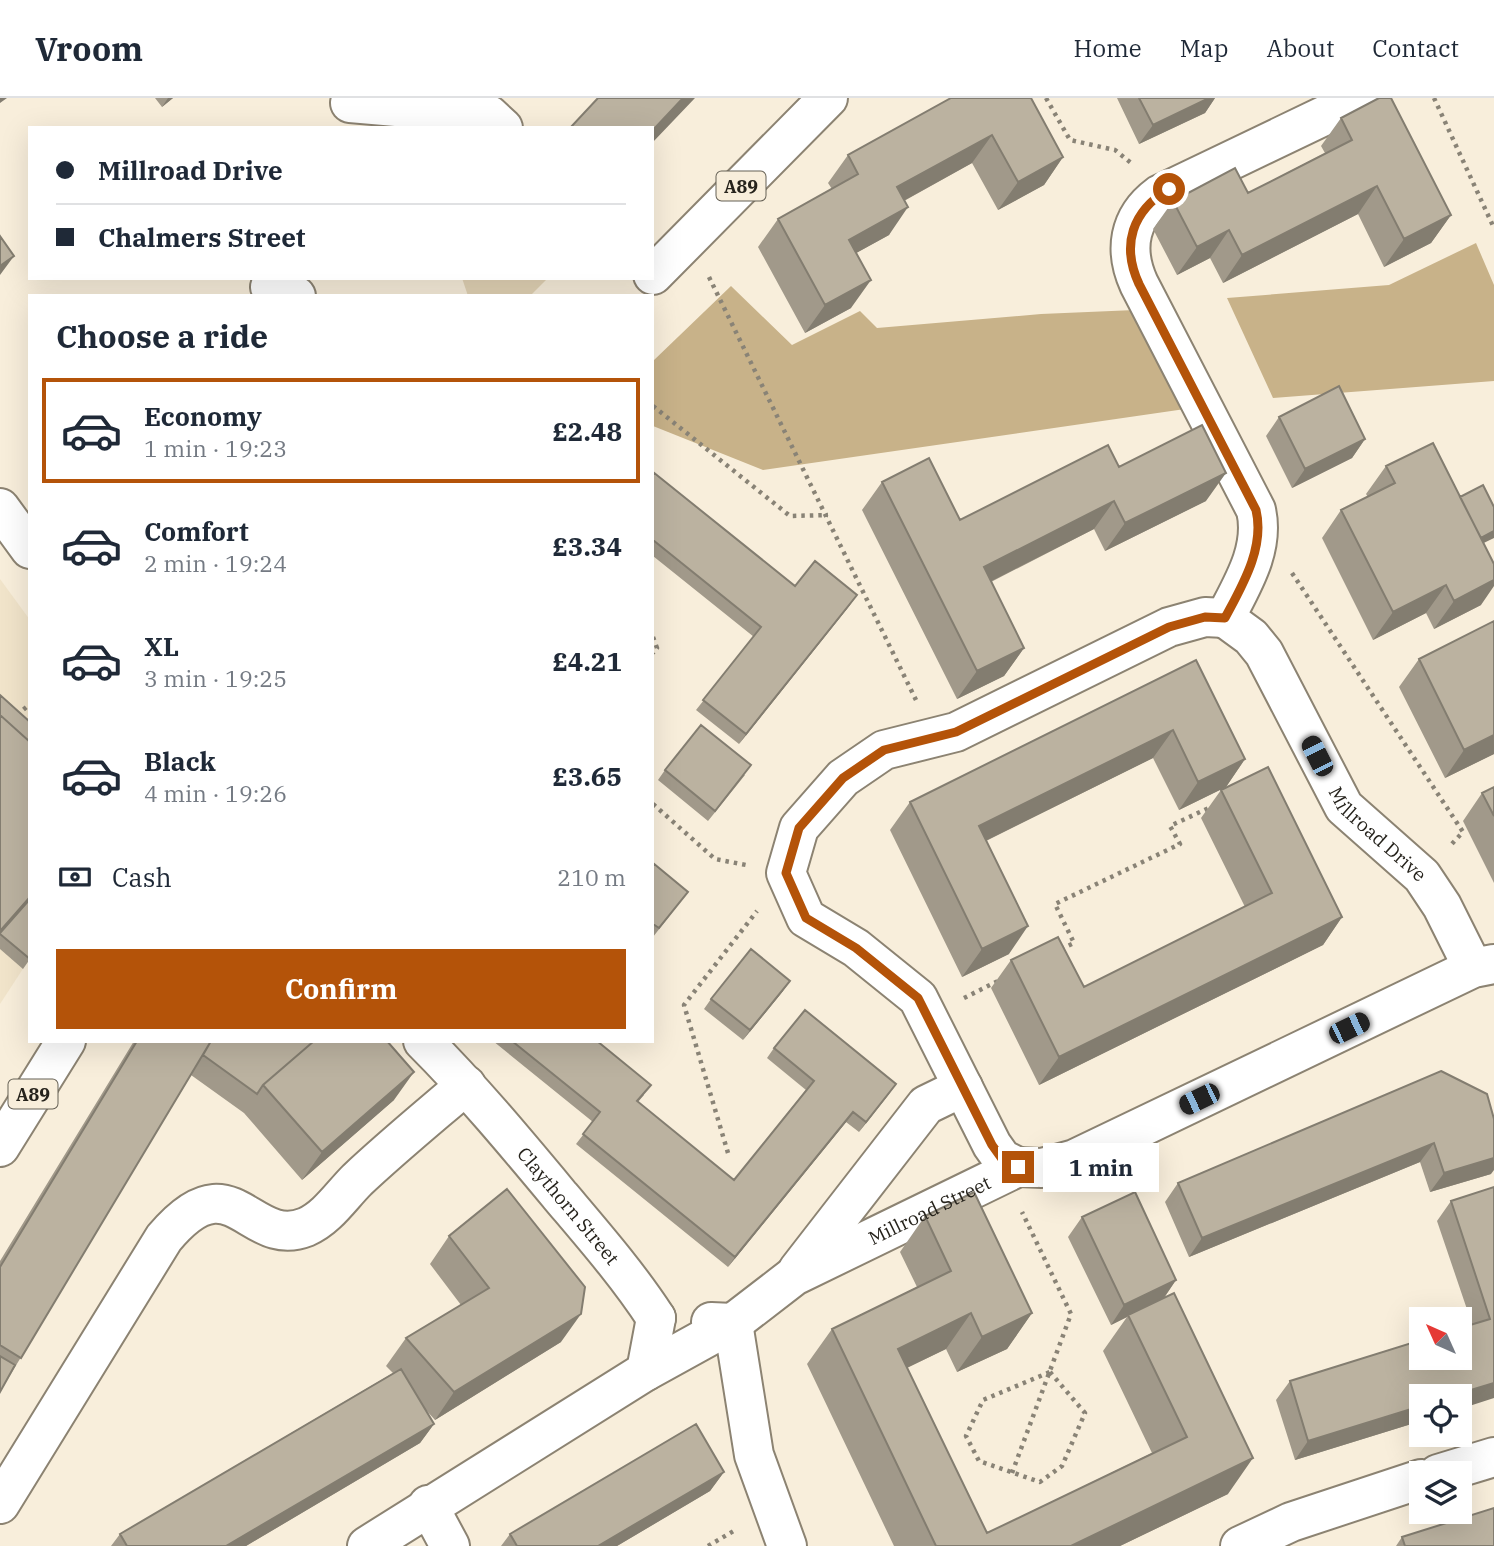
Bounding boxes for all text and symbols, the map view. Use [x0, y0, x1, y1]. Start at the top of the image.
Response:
text: Vroom [35, 27, 143, 70]
text: Home [1074, 32, 1142, 64]
text: Map [1180, 32, 1228, 64]
text: About [1266, 32, 1334, 64]
text: Contact [1372, 32, 1459, 64]
text: Millroad Drive [98, 153, 283, 187]
road number: A89 [716, 172, 766, 200]
route start [1153, 173, 1185, 205]
text: Chalmers Street [98, 220, 306, 254]
text: Choose a ride [56, 315, 268, 357]
icon: car [60, 399, 123, 462]
text: Economy [144, 399, 262, 433]
text: £2.48 [552, 414, 622, 448]
text: 1 min · 19:23 [144, 433, 287, 463]
icon: car [60, 514, 123, 577]
text: Comfort [144, 514, 249, 548]
text: £3.34 [552, 529, 622, 563]
text: 2 min · 19:24 [144, 548, 287, 578]
icon: car [60, 629, 123, 692]
text: XL [144, 629, 179, 663]
text: £4.21 [552, 644, 622, 678]
text: 3 min · 19:25 [144, 663, 287, 693]
car [1299, 733, 1336, 779]
icon: car [60, 744, 123, 807]
text: Black [144, 744, 216, 778]
text: £3.65 [552, 759, 622, 793]
text: 4 min · 19:26 [144, 778, 287, 808]
street label: Millroad Drive [1323, 782, 1432, 886]
icon: cash [56, 858, 94, 896]
text: Cash [112, 860, 172, 894]
text: 210 m [557, 862, 626, 892]
button: Confirm [56, 949, 626, 1029]
car [1326, 1009, 1373, 1047]
road number: A89 [8, 1079, 58, 1108]
car [1176, 1080, 1223, 1118]
street label: Claythorn Street [512, 1142, 625, 1270]
callout: 1 min [1042, 1142, 1158, 1192]
route end [1002, 1151, 1034, 1183]
text: 1 min [1069, 1152, 1133, 1182]
street label: Millroad Street [864, 1170, 995, 1250]
north arrow [1409, 1307, 1472, 1370]
map controls [1409, 1307, 1472, 1524]
button: locate [1409, 1384, 1472, 1447]
button: layers [1409, 1461, 1472, 1524]

